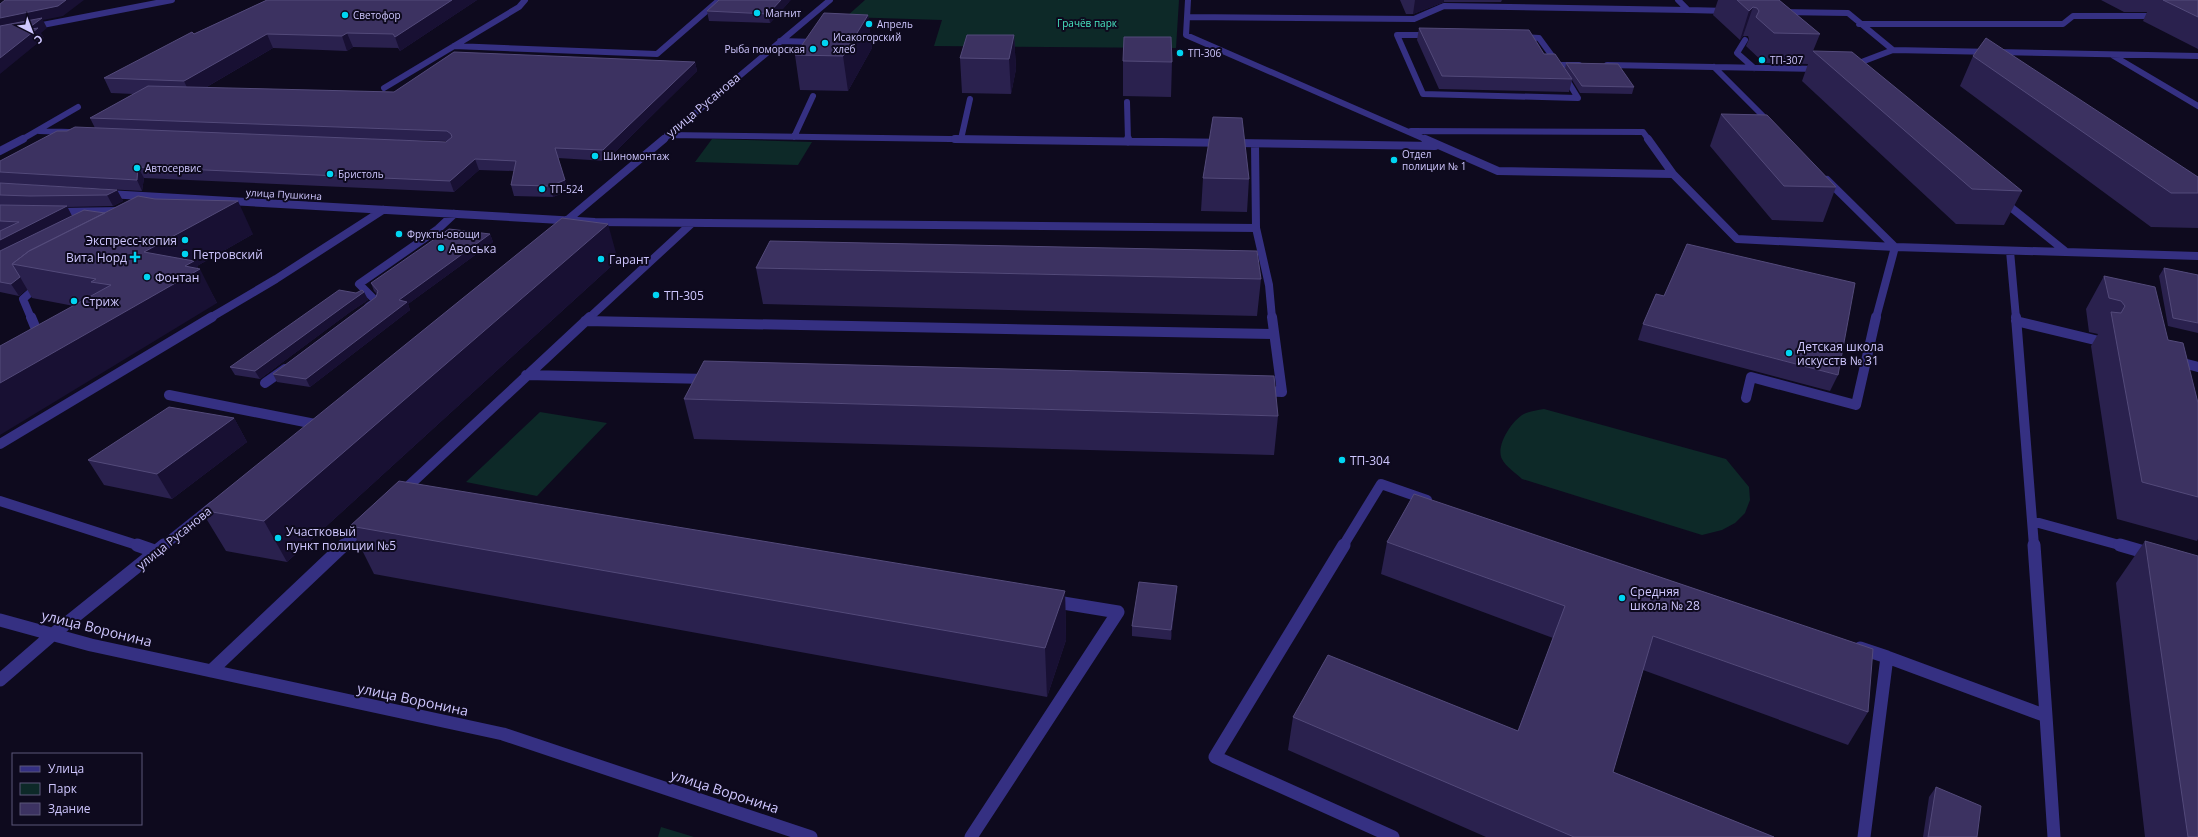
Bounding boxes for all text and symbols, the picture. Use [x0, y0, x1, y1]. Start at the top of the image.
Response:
place label: Магнит [765, 6, 802, 20]
place label: Светофор [353, 8, 401, 22]
marker: Магнит [752, 8, 762, 18]
marker: Светофор [340, 10, 350, 20]
north arrow [12, 12, 52, 52]
park label: Грачёв парк [1057, 16, 1118, 30]
place label: Апрель [877, 17, 913, 31]
marker: Апрель [864, 19, 874, 29]
place label: Исакогорский хлеб [833, 30, 901, 56]
text: С [31, 32, 47, 48]
marker: Исакогорский хлеб [820, 38, 830, 48]
place label: Рыба поморская [724, 42, 805, 56]
marker: Рыба поморская [808, 44, 818, 54]
place label: ТП-306 [1188, 46, 1221, 60]
marker: ТП-306 [1175, 48, 1185, 58]
place label: ТП-307 [1770, 53, 1803, 67]
marker: ТП-307 [1757, 55, 1767, 65]
street label: улица Русанова [662, 69, 744, 141]
place label: Отдел полиции № 1 [1402, 147, 1466, 173]
place label: Шиномонтаж [603, 149, 670, 163]
marker: Шиномонтаж [590, 151, 600, 161]
marker: Отдел полиции № 1 [1389, 155, 1399, 165]
place label: Автосервис [145, 161, 201, 175]
marker: Автосервис [132, 163, 142, 173]
place label: Бристоль [338, 167, 384, 181]
marker: Бристоль [325, 169, 335, 179]
place label: ТП-524 [550, 182, 583, 196]
marker: ТП-524 [537, 184, 547, 194]
street label: улица Пушкина [246, 185, 322, 203]
place label: Фрукты-овощи [407, 227, 480, 241]
marker: Фрукты-овощи [394, 229, 404, 239]
place label: Экспресс-копия [85, 232, 177, 249]
marker: Экспресс-копия [180, 235, 190, 245]
place label: Авоська [449, 240, 496, 257]
marker: Авоська [436, 243, 446, 253]
place label: Петровский [193, 246, 263, 263]
place label: Вита Норд [66, 249, 127, 266]
marker: Петровский [180, 249, 190, 259]
place label: Гарант [609, 251, 650, 268]
marker: Вита Норд [130, 252, 140, 262]
marker: Гарант [596, 254, 606, 264]
place label: Фонтан [155, 269, 199, 286]
marker: Фонтан [142, 272, 152, 282]
place label: ТП-305 [664, 287, 704, 304]
marker: ТП-305 [651, 290, 661, 300]
place label: Стриж [82, 293, 119, 310]
marker: Стриж [69, 296, 79, 306]
place label: Детская школа искусств № 31 [1797, 338, 1884, 369]
marker: Детская школа искусств № 31 [1784, 348, 1794, 358]
place label: ТП-304 [1350, 452, 1390, 469]
marker: ТП-304 [1337, 455, 1347, 465]
street label: улица Русанова [133, 502, 215, 574]
place label: Участковый пункт полиции №5 [286, 523, 396, 554]
marker: Участковый пункт полиции №5 [273, 533, 283, 543]
place label: Средняя школа № 28 [1630, 583, 1700, 614]
marker: Средняя школа № 28 [1617, 593, 1627, 603]
street label: улица Воронина [40, 605, 154, 651]
street label: улица Воронина [356, 678, 470, 720]
legend [12, 753, 142, 825]
text: Улица [48, 760, 84, 777]
street label: улица Воронина [668, 765, 782, 817]
text: Парк [48, 780, 78, 797]
text: Здание [48, 800, 91, 817]

